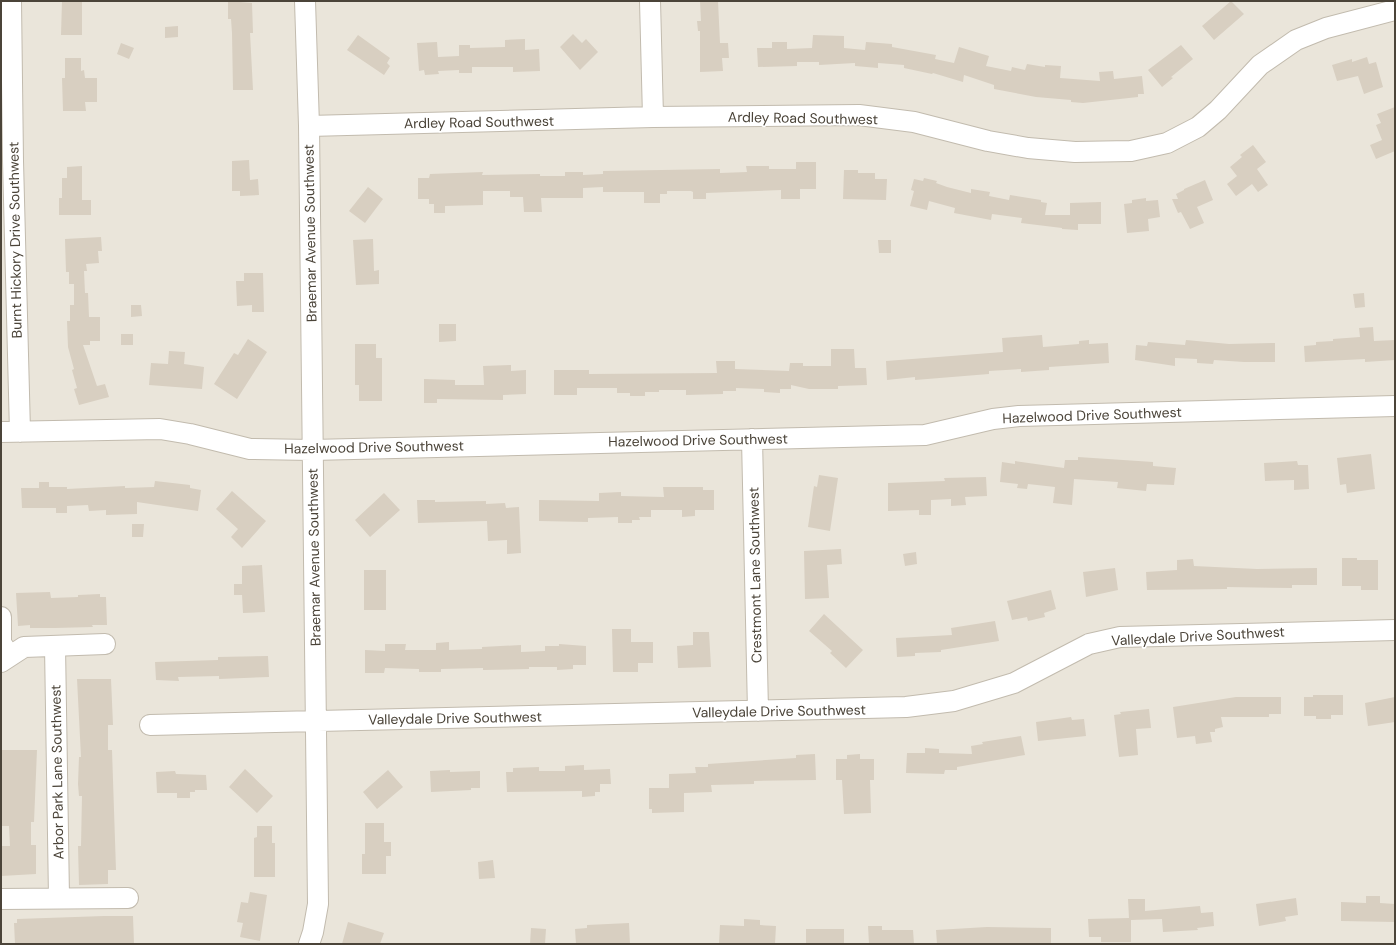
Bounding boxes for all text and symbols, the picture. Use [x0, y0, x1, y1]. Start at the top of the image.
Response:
street label: Ardley Road Southwest [728, 108, 878, 128]
street label: Ardley Road Southwest [404, 112, 554, 132]
street label: Burnt Hickory Drive Southwest [4, 141, 26, 339]
street label: Braemar Avenue Southwest [299, 144, 321, 322]
street label: Hazelwood Drive Southwest [1002, 403, 1182, 427]
street label: Hazelwood Drive Southwest [608, 429, 788, 451]
street label: Hazelwood Drive Southwest [284, 436, 464, 458]
street label: Braemar Avenue Southwest [303, 468, 325, 646]
street label: Crestmont Lane Southwest [744, 487, 766, 663]
street label: Valleydale Drive Southwest [1111, 622, 1285, 650]
street label: Arbor Park Lane Southwest [46, 684, 68, 860]
street label: Valleydale Drive Southwest [692, 700, 866, 722]
street label: Valleydale Drive Southwest [368, 707, 542, 729]

